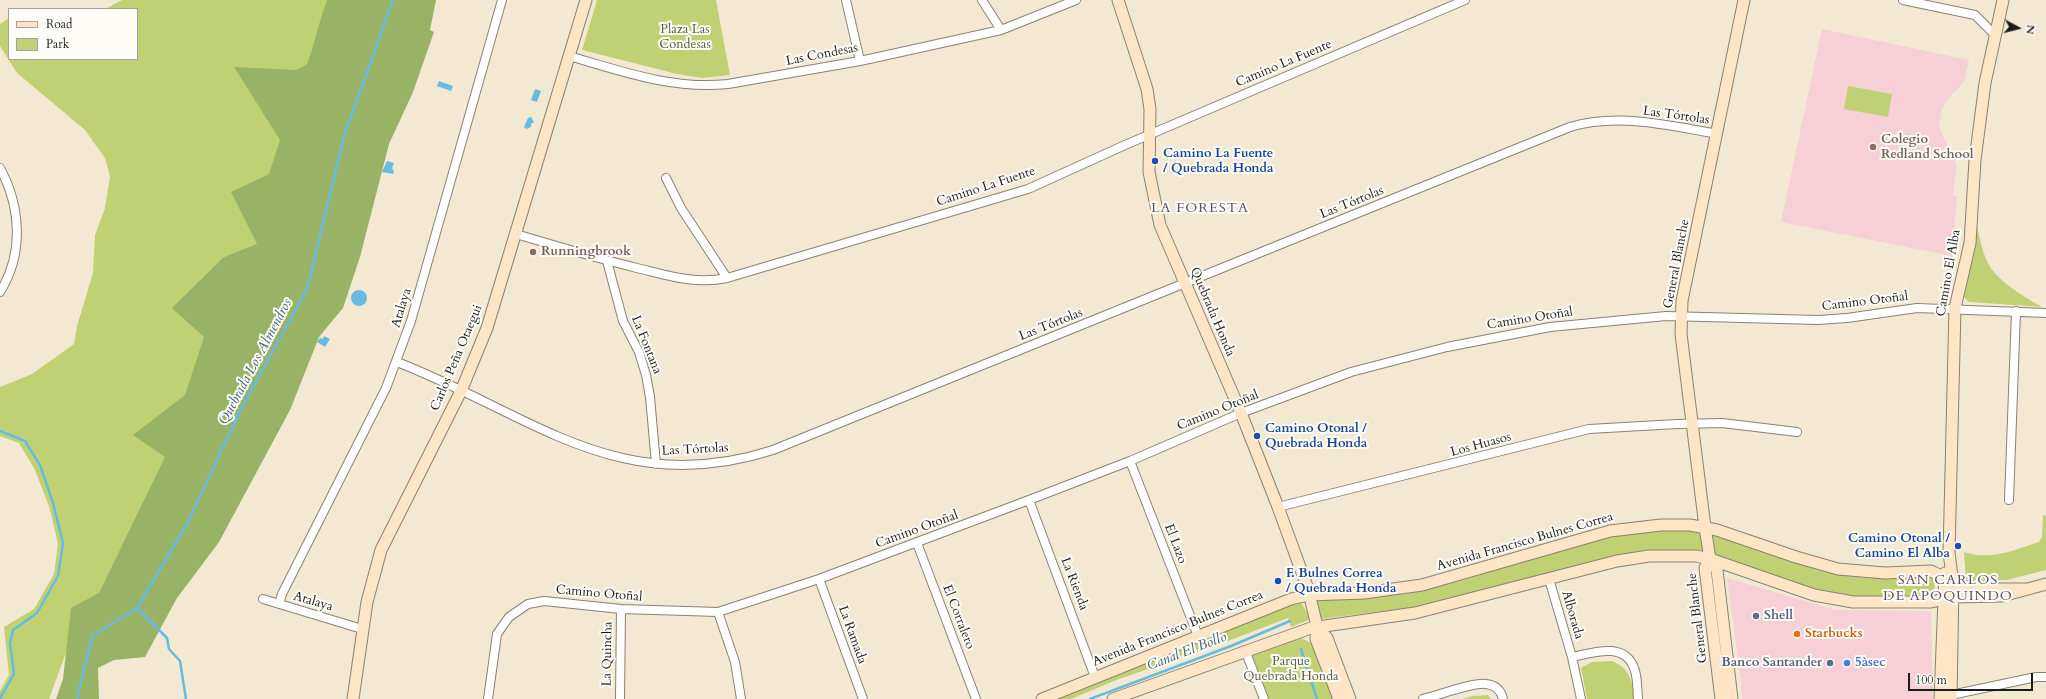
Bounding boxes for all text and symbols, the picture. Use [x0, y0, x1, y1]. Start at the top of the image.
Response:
legend [8, 8, 138, 60]
north arrow [1998, 8, 2038, 48]
text: Road [46, 16, 72, 32]
park label: Plaza Las Condesas [659, 22, 711, 53]
text: N [2022, 24, 2038, 35]
text: Park [46, 36, 69, 52]
street label: Camino La Fuente [1234, 37, 1334, 91]
street label: Las Condesas [785, 40, 859, 70]
street label: Las Tórtolas [1642, 104, 1710, 128]
place label: Colegio Redland School [1881, 132, 1974, 163]
marker: Colegio Redland School [1868, 142, 1878, 152]
place label: Camino La Fuente / Quebrada Honda [1163, 146, 1273, 177]
marker: Camino La Fuente / Quebrada Honda [1150, 156, 1160, 166]
street label: Camino La Fuente [935, 164, 1037, 210]
street label: Las Tórtolas [1318, 183, 1386, 223]
district label: LA FORESTA [1151, 201, 1249, 217]
street label: General Blanche [1661, 218, 1693, 310]
street label: Camino El Alba [1934, 228, 1964, 318]
place label: Runningbrook [541, 244, 631, 260]
marker: Runningbrook [528, 247, 538, 257]
street label: Quebrada Honda [1186, 265, 1238, 359]
street label: Atalaya [389, 286, 415, 330]
street label: Camino Otoñal [1821, 289, 1909, 315]
water label: Quebrada Los Almendros [216, 296, 296, 428]
street label: Carlos Peña Otaegui [428, 303, 486, 413]
street label: Las Tórtolas [1017, 305, 1085, 345]
street label: Camino Otoñal [1486, 305, 1574, 333]
street label: La Fontana [627, 314, 665, 376]
street label: Camino Otoñal [1175, 388, 1261, 434]
place label: Camino Otonal / Quebrada Honda [1265, 421, 1367, 452]
street label: Los Huasos [1449, 429, 1513, 461]
marker: Camino Otonal / Quebrada Honda [1252, 431, 1262, 441]
street label: Las Tórtolas [661, 440, 729, 460]
street label: Camino Otoñal [874, 508, 960, 552]
street label: Avenida Francisco Bulnes Correa [1435, 509, 1615, 575]
street label: El Lazo [1160, 522, 1190, 566]
place label: Camino Otonal / Camino El Alba [1848, 531, 1950, 562]
marker: Camino Otonal / Camino El Alba [1953, 541, 1963, 551]
street label: La Rienda [1057, 555, 1091, 613]
place label: F. Bulnes Correa / Quebrada Honda [1286, 566, 1396, 597]
street label: General Blanche [1685, 572, 1711, 664]
district label: SAN CARLOS DE APOQUINDO [1883, 573, 2013, 606]
marker: F. Bulnes Correa / Quebrada Honda [1273, 576, 1283, 586]
street label: Camino Otoñal [555, 582, 643, 606]
street label: El Corralero [939, 583, 977, 651]
street label: Avenida Francisco Bulnes Correa [1090, 588, 1266, 670]
street label: Atalaya [291, 589, 335, 615]
street label: Alborada [1558, 589, 1586, 641]
street label: La Ramada [834, 604, 870, 666]
place label: Shell [1764, 608, 1793, 624]
marker: Shell [1751, 611, 1761, 621]
street label: La Quincha [600, 621, 616, 687]
place label: Starbucks [1805, 626, 1862, 642]
water label: Canal El Bollo [1145, 629, 1229, 675]
marker: Starbucks [1792, 629, 1802, 639]
park label: Parque Quebrada Honda [1243, 654, 1339, 685]
place label: Banco Santander [1721, 655, 1822, 671]
place label: 5àsec [1855, 655, 1886, 671]
marker: Banco Santander [1825, 658, 1835, 668]
marker: 5àsec [1842, 658, 1852, 668]
scale bar [1910, 665, 2035, 691]
text: 100 m [1915, 672, 1947, 688]

